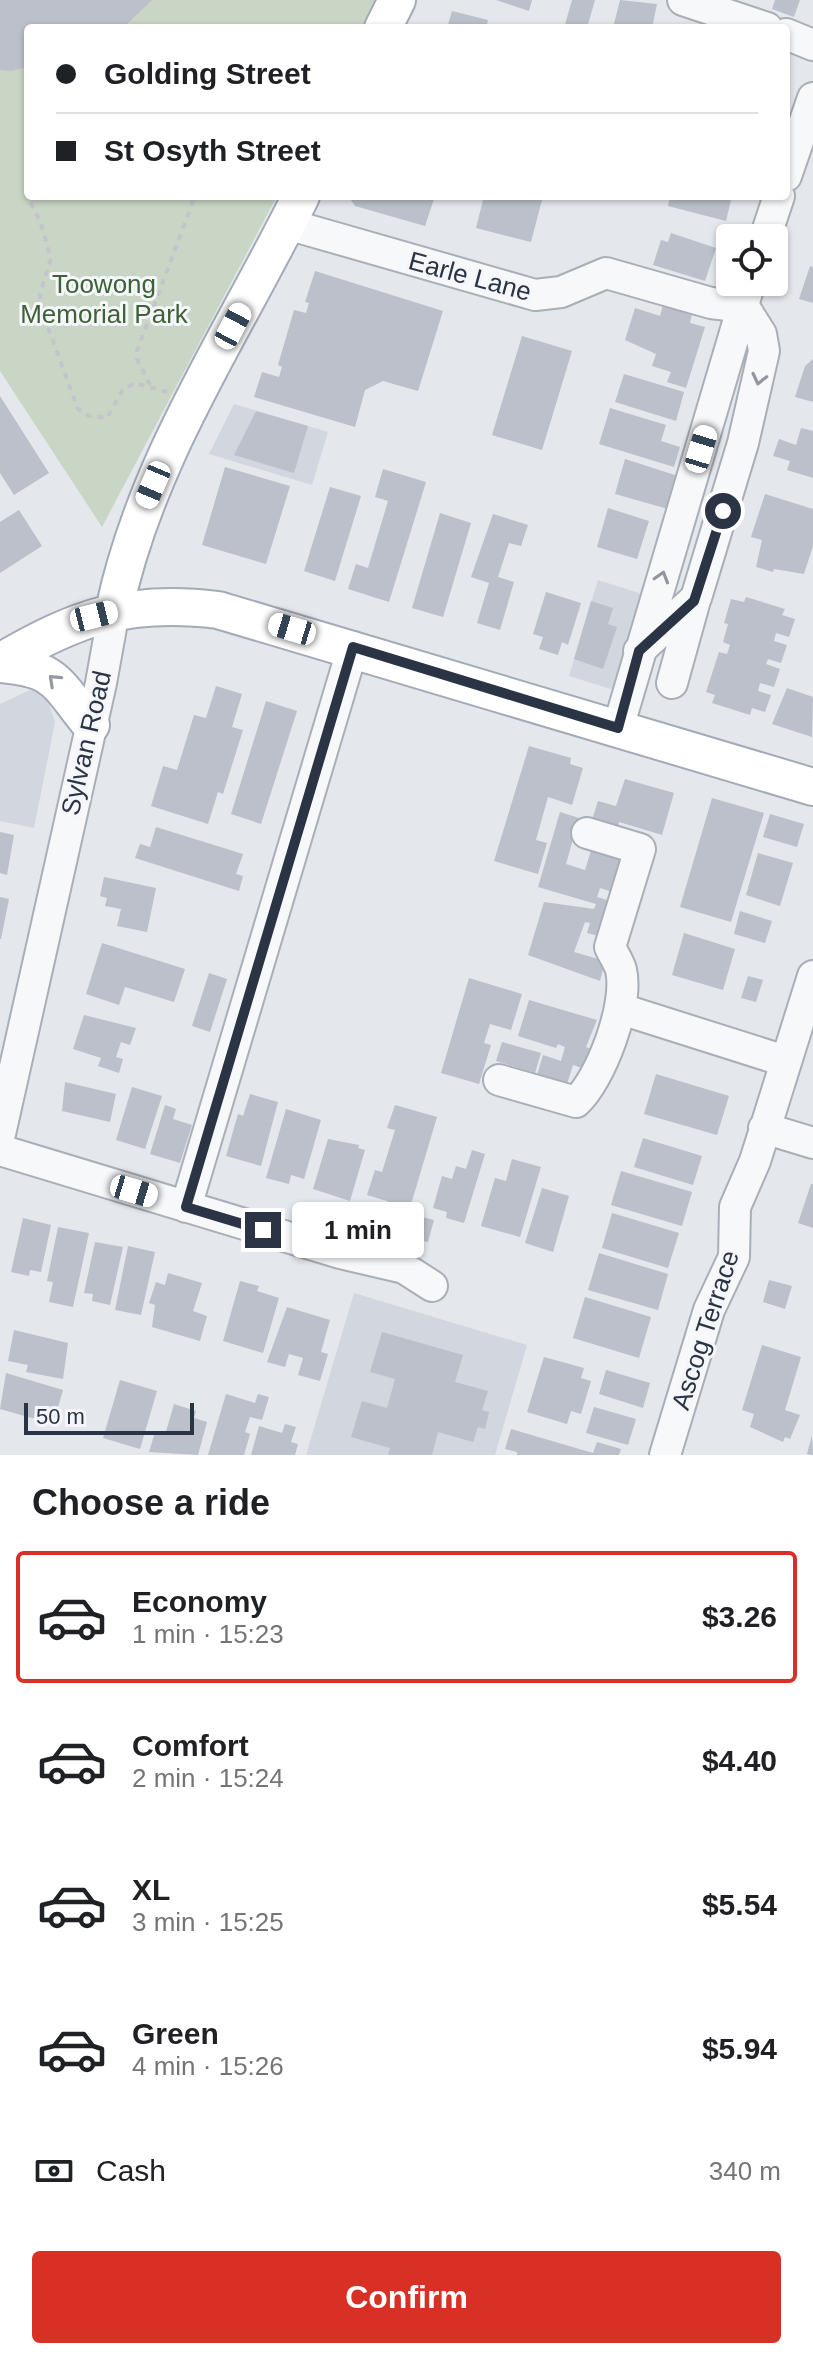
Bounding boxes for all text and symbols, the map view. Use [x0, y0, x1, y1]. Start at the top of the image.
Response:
text: Golding Street [104, 57, 311, 90]
text: St Osyth Street [104, 134, 321, 167]
map controls [716, 224, 788, 296]
button: locate [716, 224, 788, 296]
street label: Earle Lane [405, 245, 535, 307]
park label: Toowong Memorial Park [20, 269, 189, 329]
car [211, 299, 255, 353]
one-way arrow [751, 371, 768, 385]
car [683, 423, 719, 475]
car [133, 458, 173, 512]
route start [705, 493, 741, 529]
one-way arrow [653, 570, 669, 584]
car [68, 599, 120, 633]
car [266, 611, 318, 647]
street label: Sylvan Road [55, 668, 117, 818]
one-way arrow [49, 675, 63, 690]
car [108, 1173, 160, 1209]
callout: 1 min [291, 1202, 423, 1258]
route end [245, 1212, 281, 1248]
text: 1 min [324, 1215, 392, 1245]
street label: Ascog Terrace [665, 1247, 745, 1413]
scale bar [24, 1399, 194, 1435]
text: 50 m [36, 1404, 85, 1429]
text: Choose a ride [32, 1482, 270, 1523]
icon: car [36, 1581, 108, 1653]
text: Economy [132, 1585, 267, 1618]
text: $3.26 [702, 1600, 777, 1633]
text: 1 min · 15:23 [132, 1619, 284, 1649]
icon: car [36, 1725, 108, 1797]
text: Comfort [132, 1729, 249, 1762]
text: $4.40 [702, 1744, 777, 1777]
text: 2 min · 15:24 [132, 1763, 284, 1793]
icon: car [36, 1869, 108, 1941]
text: XL [132, 1873, 170, 1906]
text: $5.54 [702, 1888, 777, 1921]
text: 3 min · 15:25 [132, 1907, 284, 1937]
icon: car [36, 2013, 108, 2085]
text: Green [132, 2017, 219, 2050]
text: $5.94 [702, 2032, 777, 2065]
text: 4 min · 15:26 [132, 2051, 284, 2081]
icon: cash [32, 2149, 76, 2193]
text: Cash [96, 2154, 166, 2187]
text: 340 m [709, 2156, 781, 2186]
button: Confirm [32, 2251, 781, 2343]

